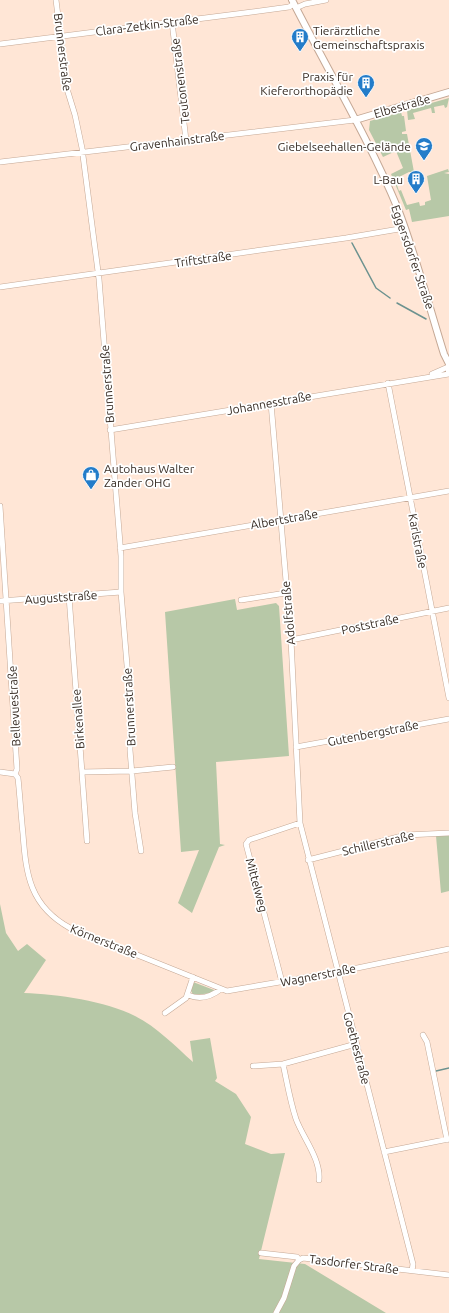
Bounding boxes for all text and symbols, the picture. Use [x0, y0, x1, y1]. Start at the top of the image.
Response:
street label: Brunnerstraße [52, 12, 74, 92]
street label: Clara-Zetkin-Straße [95, 12, 199, 38]
place label: Tierärztliche Gemeinschaftspraxis [313, 24, 425, 51]
building icon: Tierärztliche Gemeinschaftspraxis [290, 27, 310, 52]
street label: Teutonenstraße [168, 37, 192, 125]
place label: Praxis für Kieferorthopädie [260, 70, 353, 97]
building icon: Praxis für Kieferorthopädie [356, 73, 376, 98]
street label: Elbestraße [372, 92, 432, 120]
street label: Gravenhainstraße [129, 129, 225, 153]
school or university icon: Giebelseehallen-Gelände [414, 136, 434, 161]
place label: Giebelseehallen-Gelände [278, 140, 411, 153]
building icon: L-Bau [406, 169, 426, 194]
place label: L-Bau [373, 173, 403, 186]
street label: Eggersdorfer Straße [389, 203, 437, 311]
street label: Triftstraße [174, 249, 232, 269]
street label: Brunnerstraße [98, 344, 116, 424]
street label: Johannesstraße [226, 389, 312, 417]
place label: Autohaus Walter Zander OHG [104, 462, 195, 489]
shop icon: Autohaus Walter Zander OHG [81, 465, 101, 490]
street label: Albertstraße [249, 507, 319, 531]
street label: Karlstraße [406, 512, 430, 570]
street label: Adolfstraße [279, 581, 297, 645]
street label: Auguststraße [24, 588, 98, 606]
street label: Poststraße [340, 612, 400, 636]
street label: Bellevuestraße [5, 665, 23, 747]
street label: Brunnerstraße [120, 668, 138, 746]
street label: Birkenallee [69, 689, 87, 749]
street label: Gutenbergstraße [326, 718, 420, 748]
street label: Schillerstraße [341, 828, 415, 858]
street label: Mittelweg [244, 857, 270, 913]
street label: Körnerstraße [69, 922, 139, 960]
street label: Wagnerstraße [279, 961, 357, 989]
street label: Goethestraße [341, 1010, 373, 1086]
street label: Tasdorfer Straße [308, 1252, 400, 1276]

